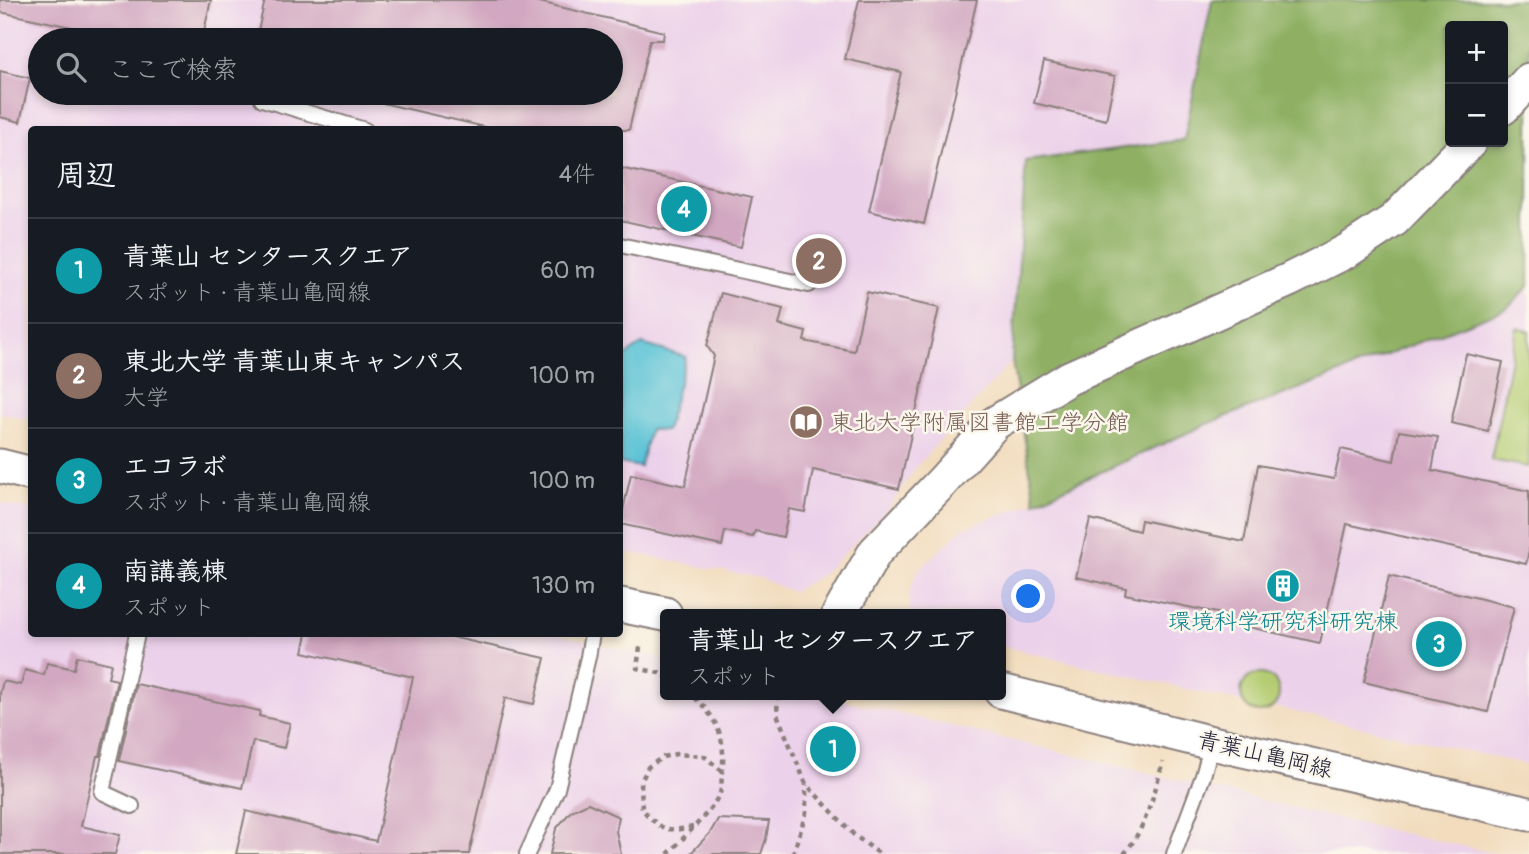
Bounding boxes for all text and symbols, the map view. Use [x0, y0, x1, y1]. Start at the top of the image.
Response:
map controls [1445, 21, 1508, 147]
button: + [1445, 21, 1508, 84]
search box [28, 28, 623, 105]
icon: search [52, 48, 90, 86]
text: ここで検索 [108, 54, 238, 86]
button: − [1445, 84, 1508, 147]
text: 周辺 [56, 157, 116, 194]
text: 4件 [559, 160, 595, 189]
pin: 4 [661, 183, 707, 235]
pin: 2 [796, 235, 842, 287]
text: 青葉山 センタースクエア [123, 241, 413, 273]
text: 1 [75, 256, 84, 285]
text: 60 m [540, 256, 595, 285]
text: スポット · 青葉山亀岡線 [123, 278, 370, 307]
text: 東北大学 青葉山東キャンパス [123, 346, 466, 378]
text: 2 [73, 361, 85, 390]
text: 100 m [529, 361, 595, 390]
text: 大学 [123, 383, 169, 412]
library icon: 東北大学附属図書館工学分館 [787, 403, 825, 441]
place label: 東北大学附属図書館工学分館 [830, 408, 1129, 437]
text: エコラボ [123, 451, 227, 483]
text: 3 [73, 466, 85, 495]
text: 100 m [529, 466, 595, 495]
text: スポット · 青葉山亀岡線 [123, 488, 370, 517]
text: 南講義棟 [123, 556, 227, 588]
building icon: 環境科学研究科研究棟 [1264, 567, 1302, 605]
text: 4 [72, 571, 86, 600]
text: 130 m [532, 571, 595, 600]
your location [1011, 579, 1045, 613]
text: スポット [123, 593, 215, 622]
place label: 環境科学研究科研究棟 [1168, 607, 1398, 636]
popup [660, 609, 1006, 700]
pin: 3 [1416, 618, 1462, 670]
text: 青葉山 センタースクエア [688, 625, 978, 657]
text: スポット [688, 662, 780, 691]
pin: 1 [810, 723, 856, 775]
street label: 青葉山亀岡線 [1194, 725, 1335, 784]

